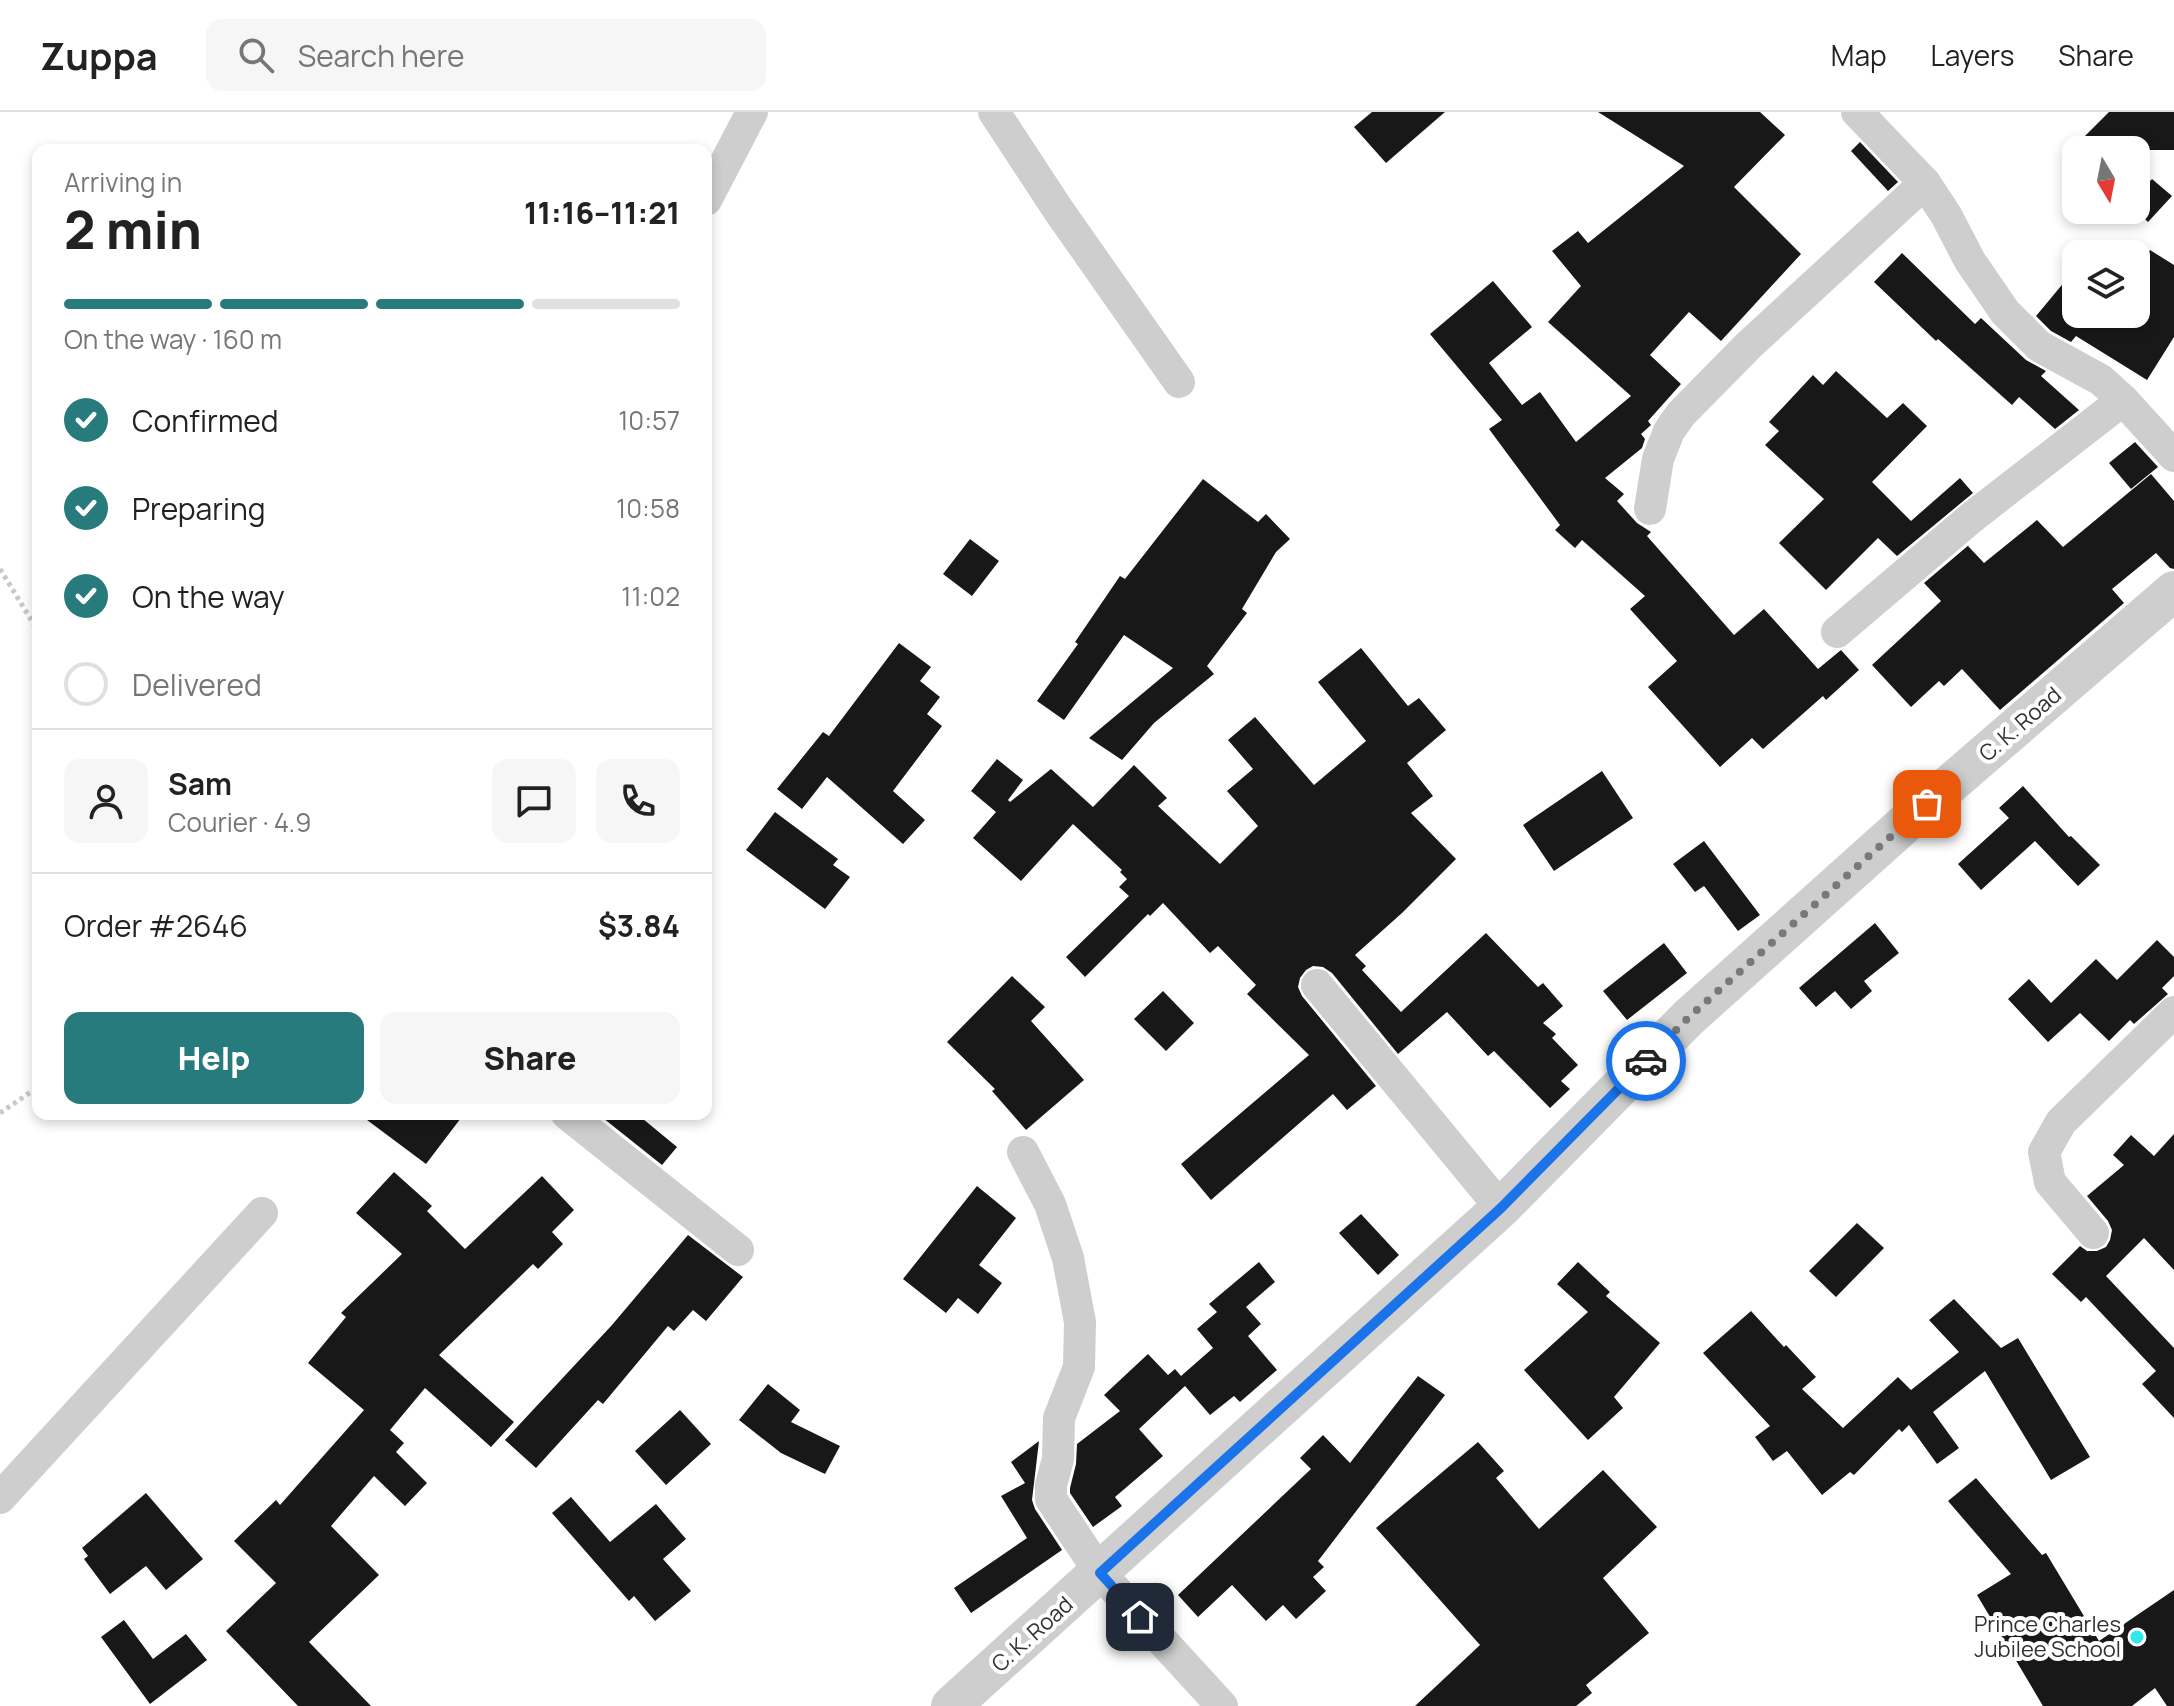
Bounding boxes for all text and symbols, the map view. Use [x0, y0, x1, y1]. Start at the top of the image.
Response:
search box [206, 19, 766, 91]
text: Zuppa [40, 29, 158, 81]
icon: search [234, 33, 278, 77]
text: Search here [298, 35, 464, 76]
text: Map [1831, 36, 1887, 74]
text: Layers [1931, 36, 2014, 74]
text: Share [2058, 36, 2134, 74]
north arrow [2062, 136, 2150, 224]
map controls [2062, 136, 2150, 328]
text: Arriving in [64, 164, 182, 200]
text: 11:16–11:21 [524, 192, 680, 233]
text: 2 min [64, 194, 202, 265]
button: layers [2062, 240, 2150, 328]
text: On the way · 160 m [64, 321, 282, 357]
icon: check [64, 398, 108, 442]
text: Confirmed [132, 400, 279, 441]
text: 10:57 [618, 402, 680, 438]
icon: check [64, 486, 108, 530]
text: Preparing [132, 488, 266, 529]
text: 10:58 [616, 490, 680, 526]
icon: check [64, 574, 108, 618]
text: On the way [132, 576, 285, 617]
text: 11:02 [621, 578, 680, 614]
text: Delivered [132, 664, 262, 705]
street label: C. K. Road [1973, 680, 2067, 768]
button: person [64, 759, 148, 843]
button: chat [492, 759, 576, 843]
button: phone [596, 759, 680, 843]
text: Sam [168, 763, 232, 804]
pin [1893, 770, 1961, 838]
icon: bag [1905, 782, 1949, 826]
text: Courier · 4.9 [168, 804, 311, 840]
text: Order #2646 [64, 905, 248, 946]
text: $3.84 [598, 905, 680, 946]
button: Help [64, 1012, 364, 1104]
button: Share [380, 1012, 680, 1104]
courier [1606, 1021, 1686, 1101]
icon: car [1624, 1039, 1668, 1083]
pin [1106, 1583, 1174, 1651]
street label: C. K. Road [985, 1589, 1079, 1679]
icon: home [1118, 1595, 1162, 1639]
place label: Prince Charles Jubilee School [1974, 1609, 2121, 1664]
marker: Prince Charles Jubilee School [2128, 1628, 2146, 1646]

